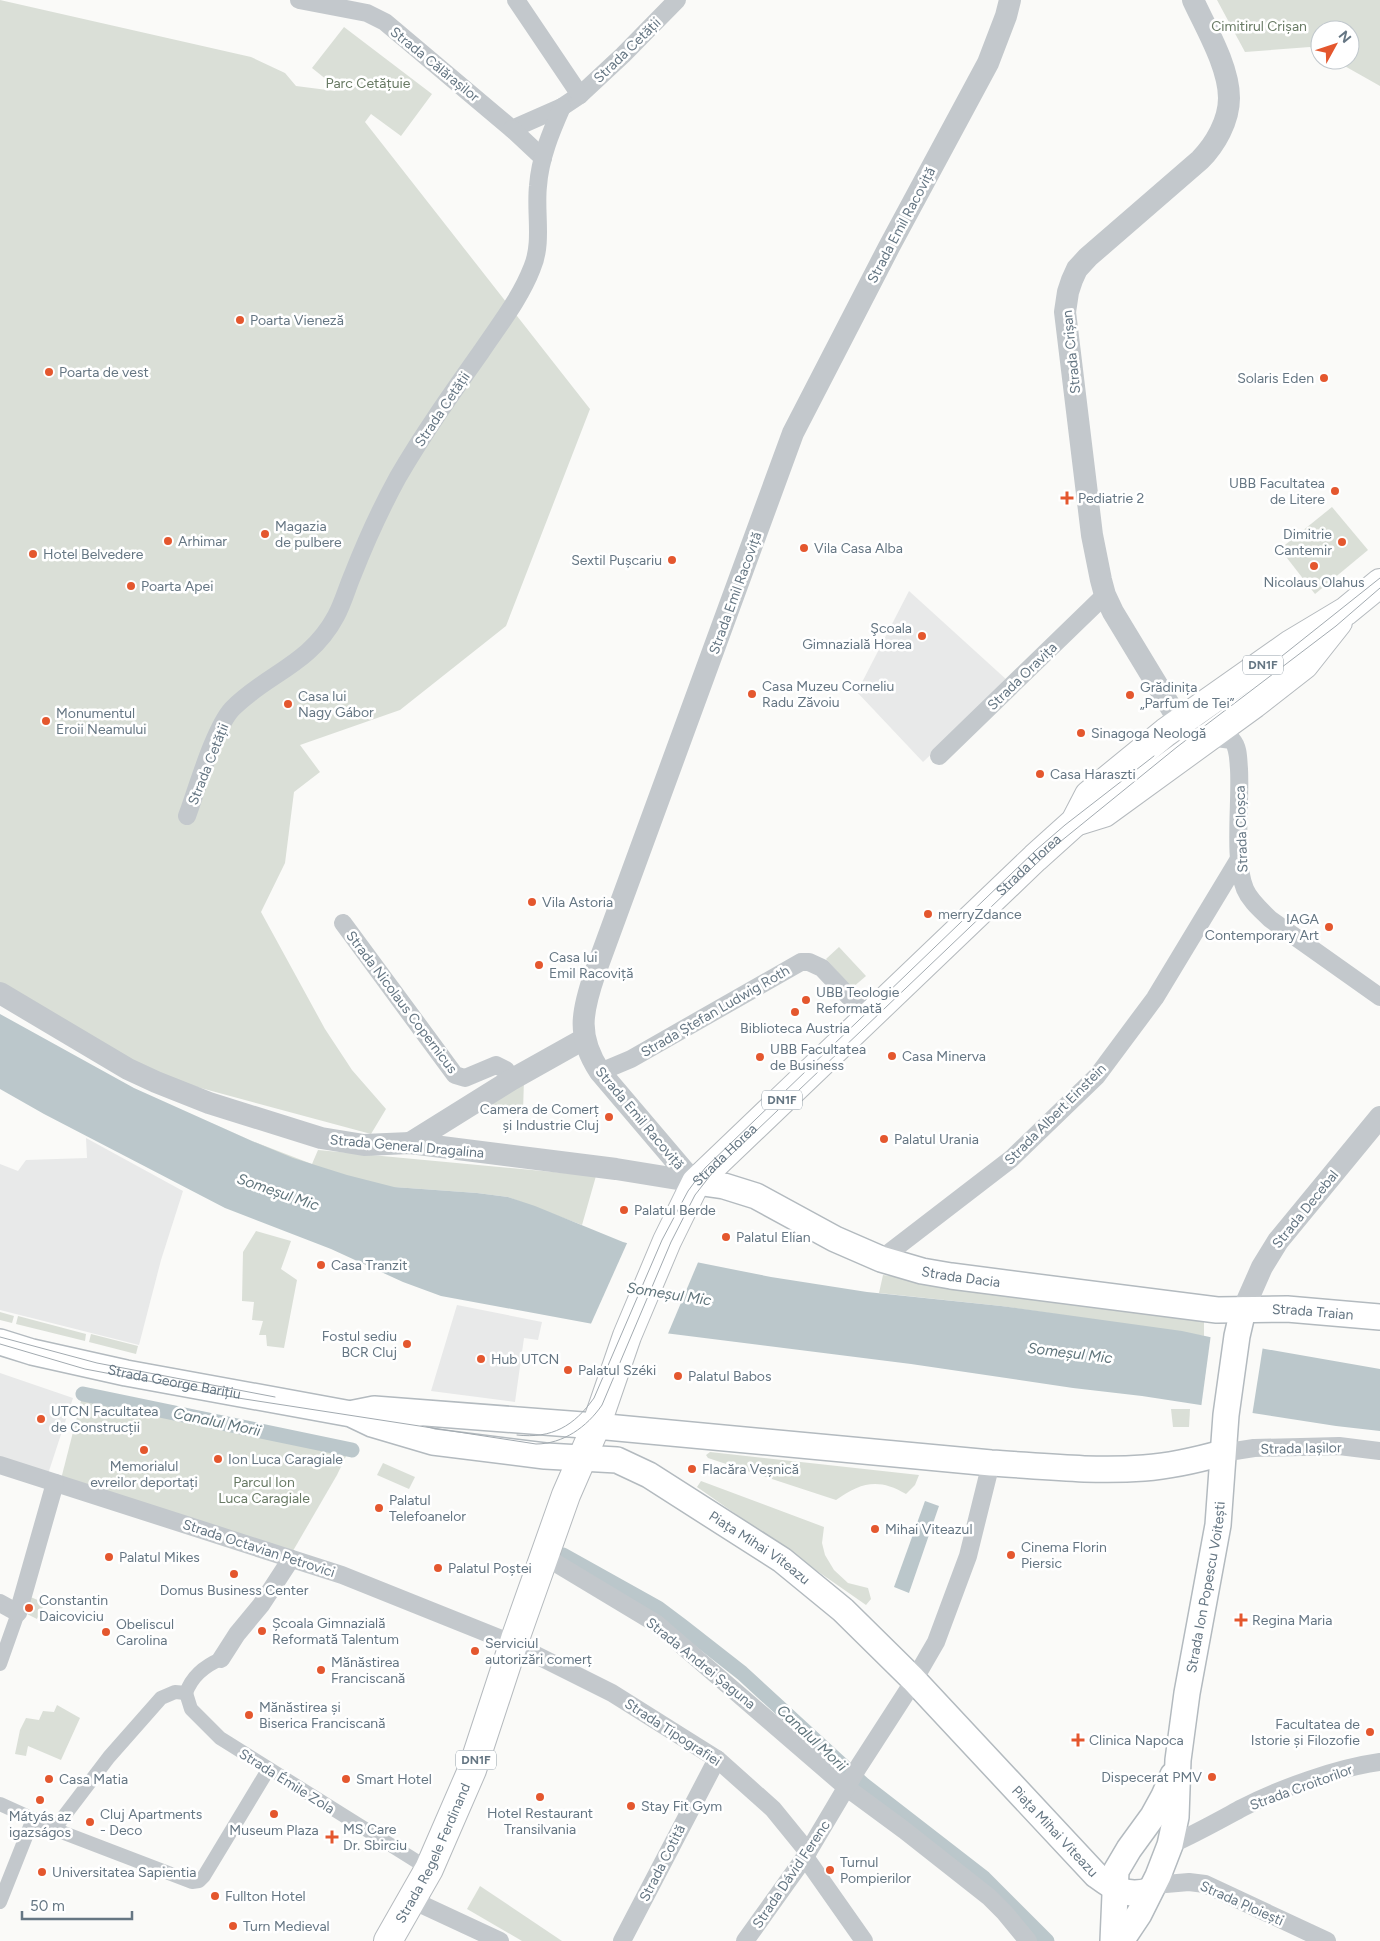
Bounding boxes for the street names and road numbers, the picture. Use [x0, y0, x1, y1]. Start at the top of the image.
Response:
street label: Strada Cetății [590, 14, 664, 87]
street label: Strada Călărașilor [387, 23, 483, 106]
street label: Strada Emil Racoviță [864, 164, 939, 286]
street label: Strada Crișan [1059, 309, 1084, 395]
street label: Strada Cetății [411, 369, 474, 450]
street label: Strada Emil Racoviță [705, 530, 765, 657]
street label: Strada Oravița [984, 639, 1061, 714]
road number: DN1F [1243, 656, 1283, 674]
street label: Strada Cetății [184, 721, 233, 807]
street label: Strada Cloșca [1231, 785, 1252, 873]
street label: Strada Horea [993, 831, 1065, 900]
street label: Strada Nicolaus Copernicus [342, 928, 461, 1077]
street label: Strada Ștefan Ludwig Roth [638, 962, 793, 1061]
street label: Strada Albert Einstein [1001, 1060, 1110, 1169]
street label: Strada Emil Racoviță [592, 1063, 688, 1173]
road number: DN1F [762, 1090, 802, 1110]
street label: Strada Horea [689, 1120, 761, 1190]
street label: Strada General Dragalina [329, 1131, 485, 1162]
street label: Strada Decebal [1269, 1167, 1342, 1252]
street label: Strada Dacia [920, 1263, 1001, 1291]
street label: Strada Traian [1272, 1301, 1354, 1324]
street label: Strada George Barițiu [106, 1361, 242, 1403]
street label: Strada Iașilor [1260, 1439, 1342, 1458]
street label: Strada Ion Popescu Voitești [1183, 1501, 1229, 1674]
street label: Piața Mihai Viteazu [706, 1507, 813, 1588]
street label: Strada Octavian Petrovici [181, 1516, 337, 1581]
street label: Strada Andrei Șaguna [643, 1614, 759, 1713]
street label: Strada Tipografiei [621, 1695, 724, 1770]
street label: Strada Émile Zola [236, 1745, 338, 1818]
road number: DN1F [456, 1750, 496, 1770]
street label: Strada Croitorilor [1247, 1761, 1355, 1814]
street label: Strada Regele Ferdinand [392, 1781, 474, 1926]
street label: Piața Mihai Viteazu [1008, 1782, 1102, 1881]
street label: Strada Dávid Ferenc [749, 1817, 834, 1931]
street label: Strada Cotită [636, 1822, 689, 1904]
street label: Strada Ploiești [1197, 1877, 1286, 1930]

